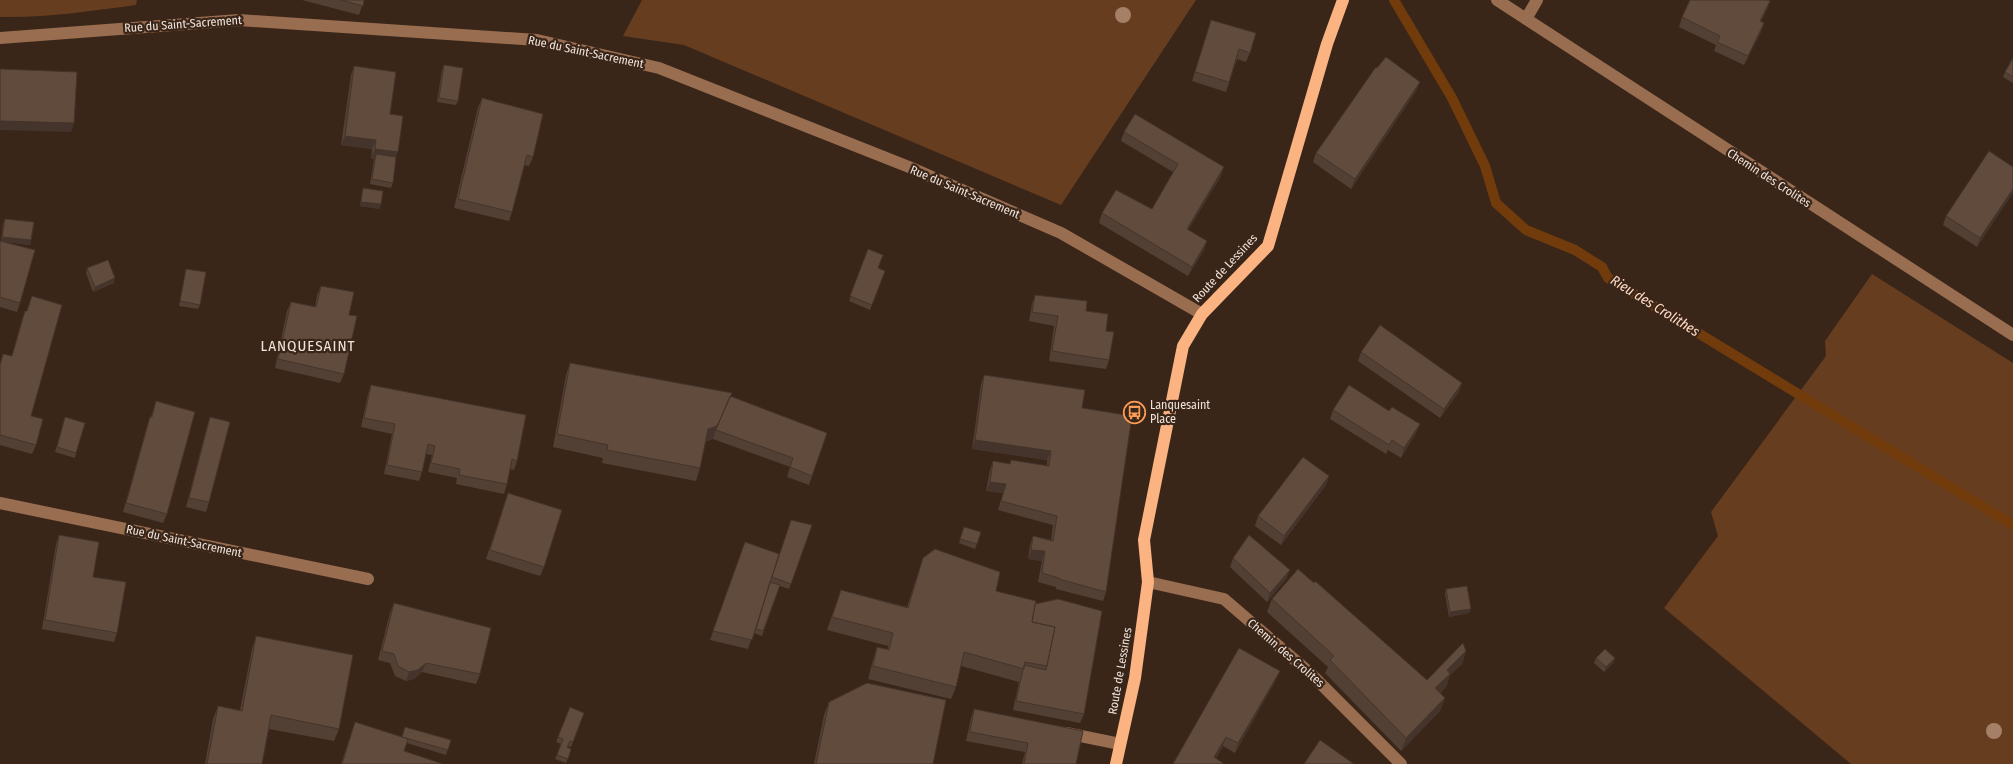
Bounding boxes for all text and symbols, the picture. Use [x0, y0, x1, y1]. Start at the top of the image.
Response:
street label: Rue du Saint-Sacrement [124, 13, 242, 35]
street label: Rue du Saint-Sacrement [527, 33, 645, 71]
street label: Chemin des Crolites [1725, 146, 1813, 210]
street label: Rue du Saint-Sacrement [908, 163, 1022, 221]
street label: Route de Lessines [1190, 231, 1260, 305]
water label: Rieu des Crolithes [1607, 272, 1703, 340]
district label: LANQUESAINT [260, 337, 356, 355]
place label: Lanquesaint Place [1150, 398, 1210, 426]
bus stop icon: Lanquesaint Place [1122, 400, 1146, 424]
street label: Rue du Saint-Sacrement [125, 522, 243, 560]
street label: Chemin des Crolites [1245, 616, 1327, 690]
street label: Route de Lessines [1105, 626, 1135, 716]

